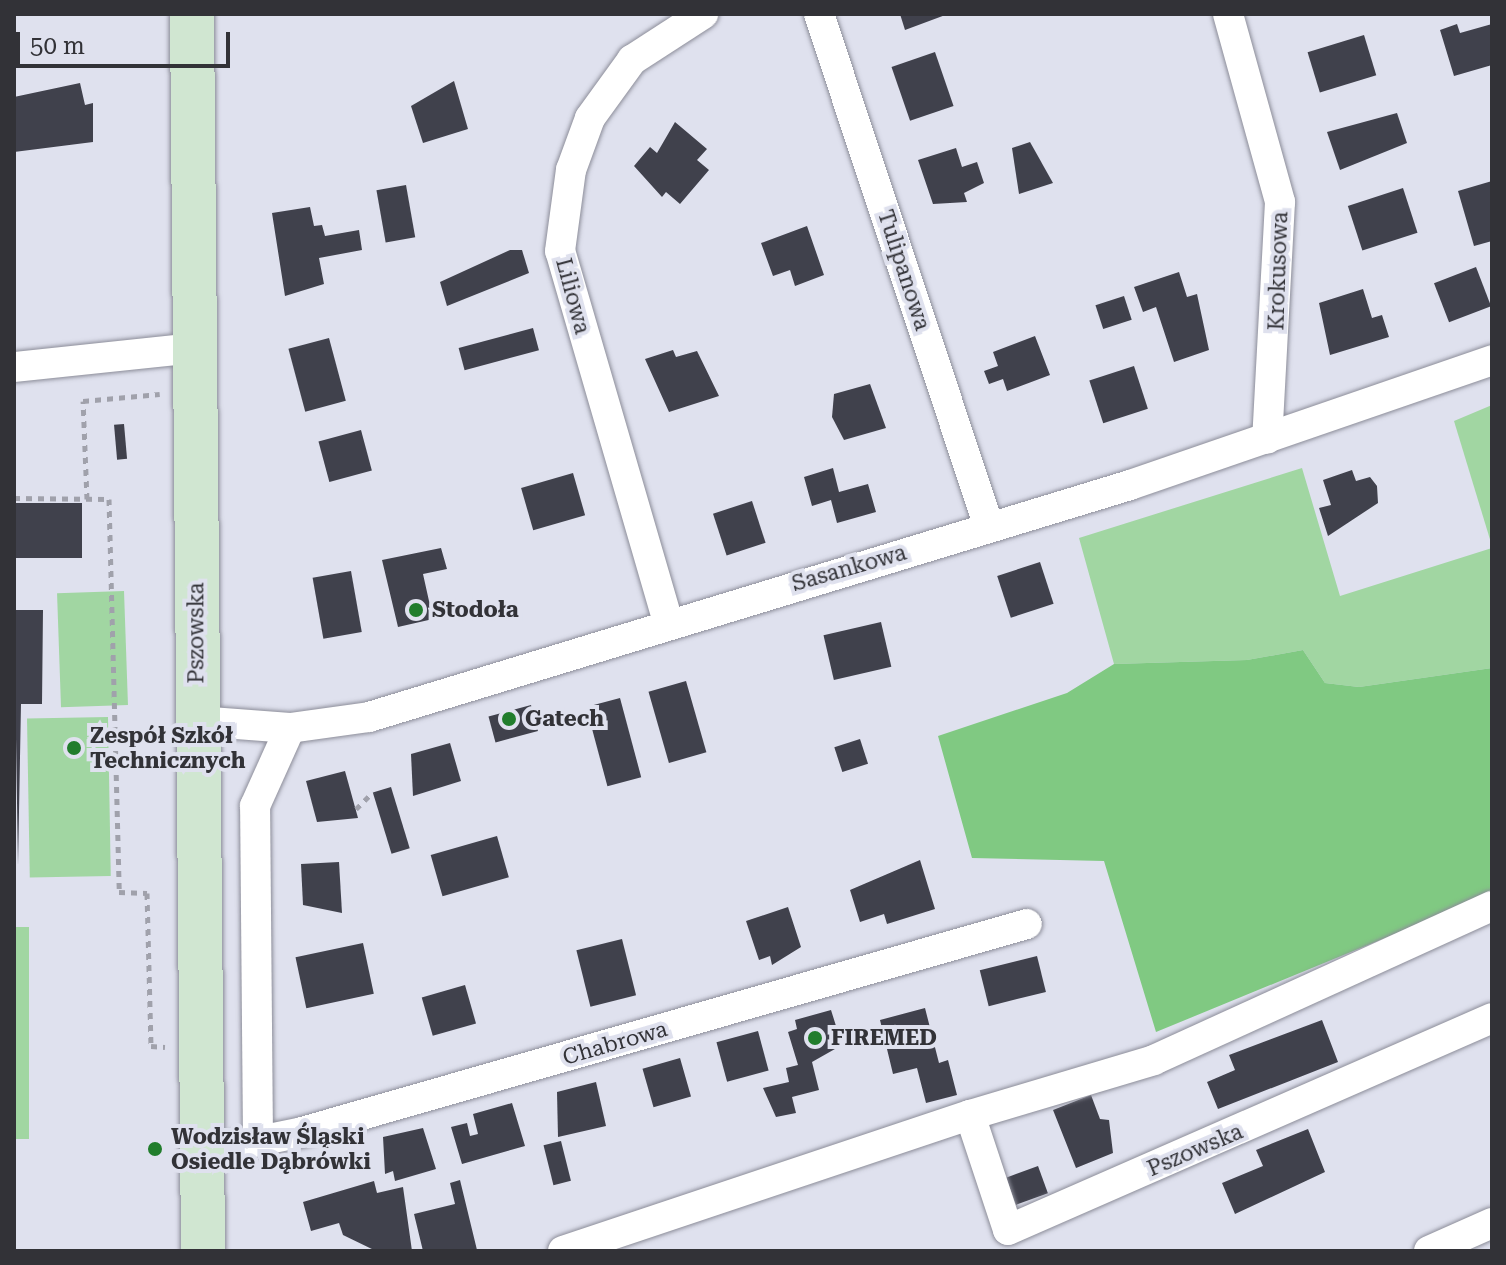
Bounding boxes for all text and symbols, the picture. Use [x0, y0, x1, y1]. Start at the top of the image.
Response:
scale bar [20, 16, 234, 66]
text: 50 m [30, 32, 85, 60]
street label: Tulipanowa [872, 206, 936, 334]
street label: Krokusowa [1263, 211, 1293, 331]
street label: Liliowa [550, 255, 596, 337]
street label: Sasankowa [789, 539, 909, 597]
street label: Pszowska [183, 582, 209, 684]
place label: Stodoła [432, 597, 519, 623]
marker: Stodoła [407, 601, 425, 619]
place label: Gatech [525, 706, 604, 732]
marker: Gatech [500, 710, 518, 728]
place label: Zespół Szkół Technicznych [90, 722, 246, 774]
marker: Zespół Szkół Technicznych [65, 739, 83, 757]
street label: Chabrowa [560, 1015, 670, 1071]
place label: FIREMED [831, 1025, 937, 1051]
marker: FIREMED [806, 1029, 824, 1047]
street label: Pszowska [1143, 1118, 1247, 1182]
place label: Wodzisław Śląski Osiedle Dąbrówki [171, 1123, 371, 1174]
marker: Wodzisław Śląski Osiedle Dąbrówki [146, 1140, 164, 1158]

